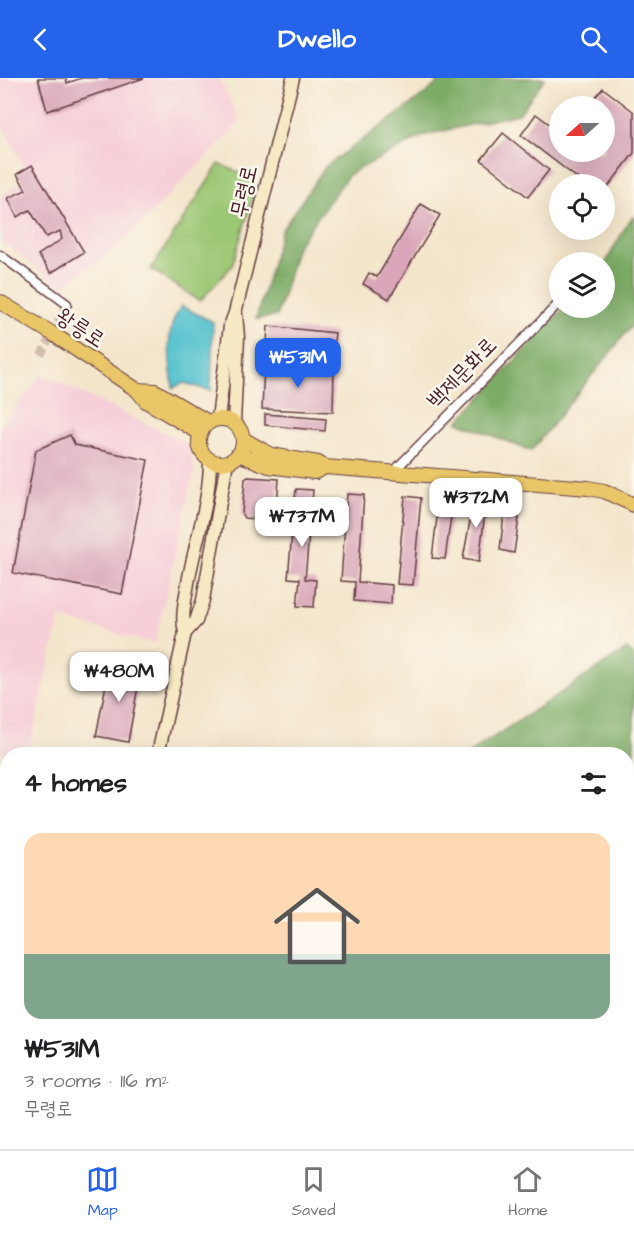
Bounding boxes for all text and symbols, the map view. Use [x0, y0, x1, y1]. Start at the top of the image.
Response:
text: Dwello [278, 20, 356, 58]
icon: back [24, 23, 57, 56]
icon: search [577, 23, 610, 56]
north arrow [549, 96, 615, 162]
map controls [549, 96, 615, 318]
street label: 무령로 [223, 162, 266, 221]
button: locate [549, 174, 615, 240]
button: layers [549, 252, 615, 318]
street label: 왕릉로 [49, 301, 111, 356]
street label: 백제문화로 [420, 330, 504, 416]
pin: ₩531M [256, 338, 340, 389]
text: ₩531M [269, 343, 327, 371]
pin: ₩372M [434, 478, 518, 529]
text: ₩372M [443, 483, 509, 511]
pin: ₩737M [260, 497, 344, 548]
text: ₩737M [269, 502, 335, 530]
pin: ₩480M [77, 652, 161, 703]
text: ₩480M [84, 657, 154, 685]
text: 4 homes [24, 765, 127, 801]
icon: filters [577, 767, 610, 800]
icon: home [263, 872, 371, 980]
text: ₩531M [24, 1031, 100, 1067]
text: 3 rooms · 116 m² [24, 1067, 169, 1095]
text: 무령로 [24, 1095, 72, 1123]
tab: Map [86, 1163, 119, 1221]
tab: Saved [292, 1163, 335, 1221]
tab: Home [508, 1163, 548, 1221]

